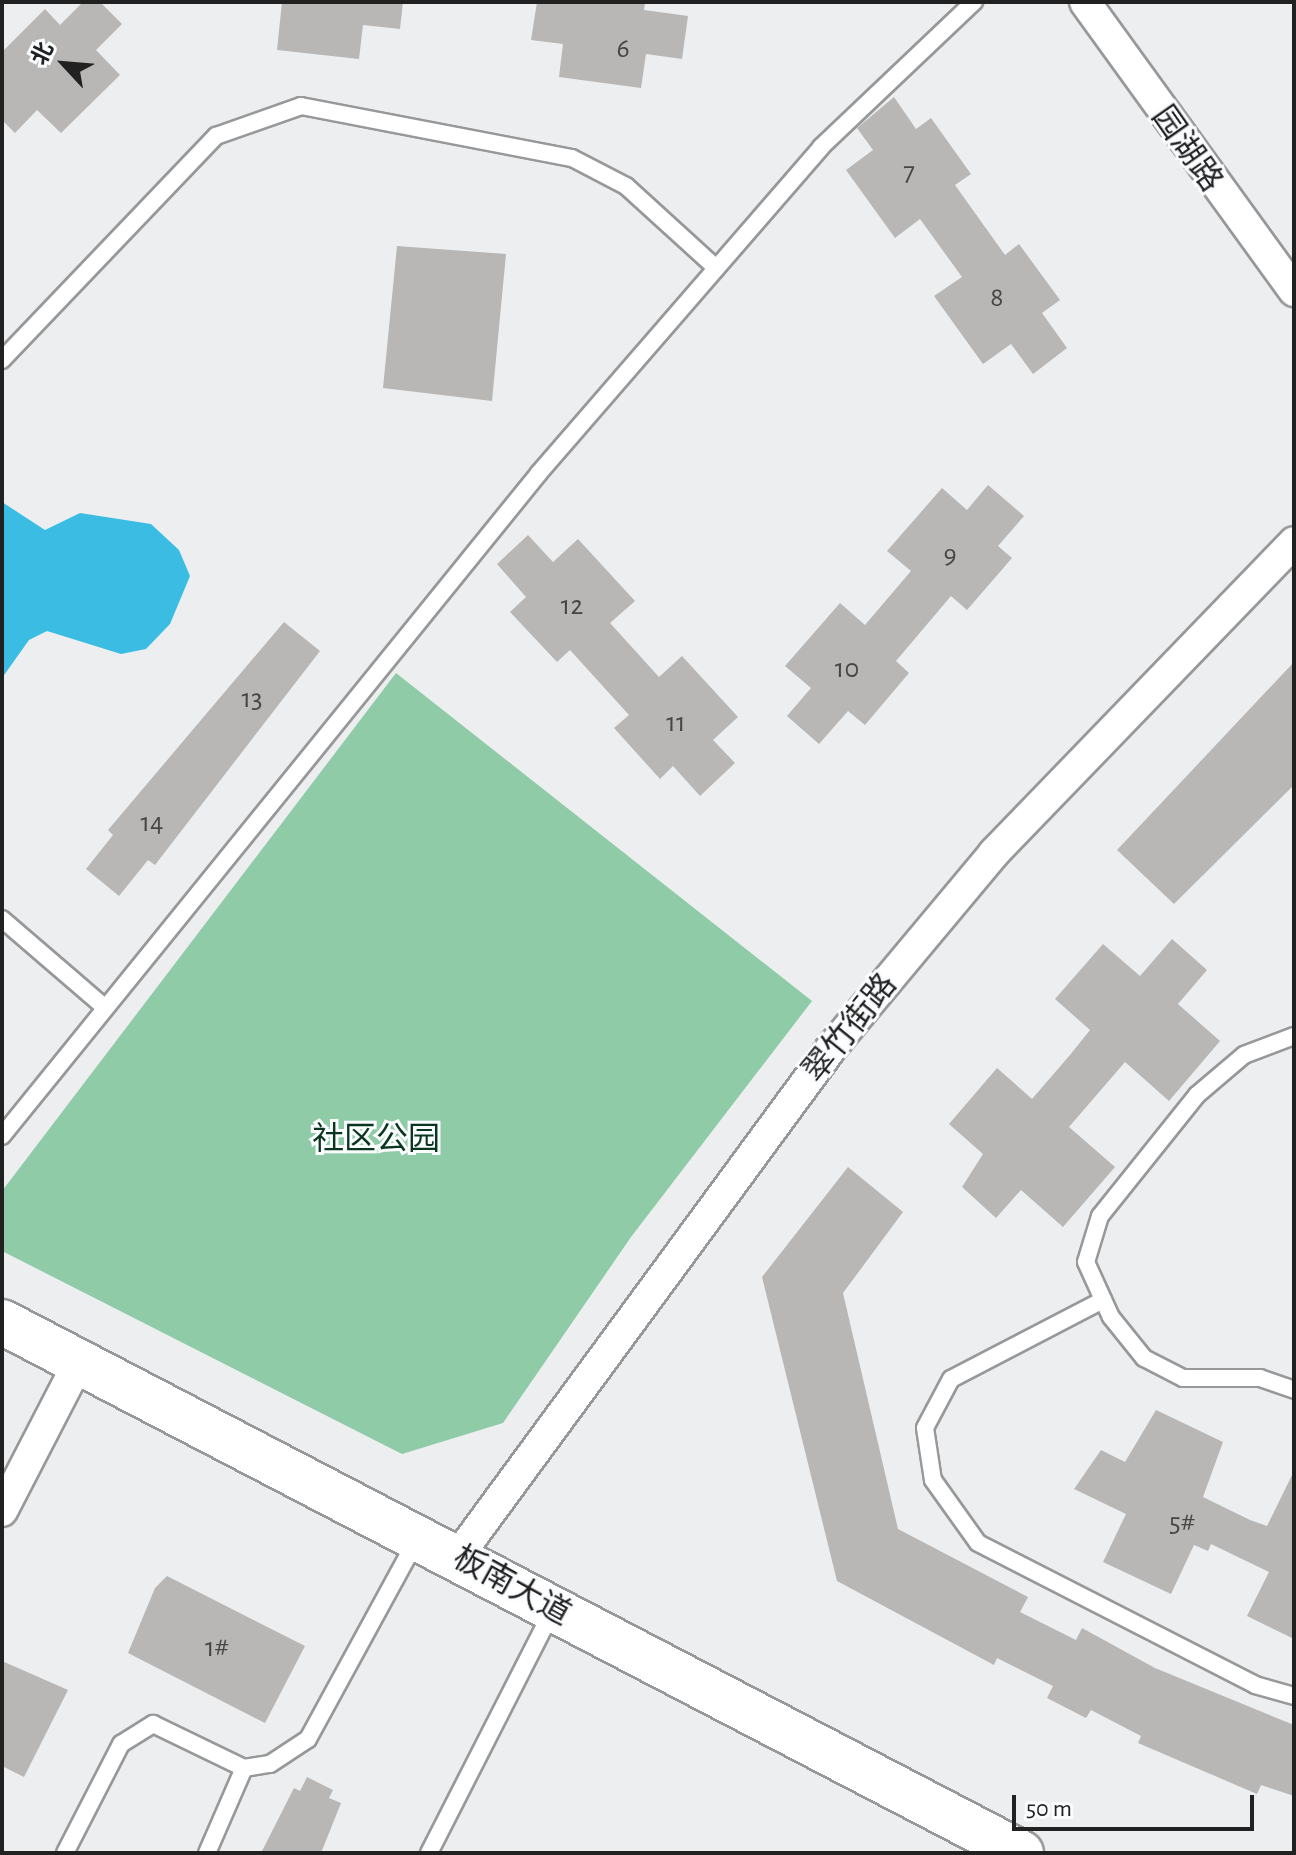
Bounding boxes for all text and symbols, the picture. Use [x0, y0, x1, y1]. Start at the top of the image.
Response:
north arrow [24, 24, 104, 104]
house number: 6 [616, 32, 630, 66]
text: 北 [28, 39, 57, 68]
street label: 园湖路 [1144, 99, 1230, 199]
house number: 7 [903, 155, 915, 189]
house number: 8 [990, 281, 1004, 315]
house number: 9 [943, 538, 957, 572]
house number: 12 [561, 589, 583, 623]
house number: 10 [835, 652, 859, 686]
house number: 13 [241, 682, 263, 716]
house number: 11 [666, 706, 686, 740]
house number: 14 [140, 806, 164, 840]
street label: 翠竹街路 [795, 966, 905, 1090]
park label: 社区公园 [312, 1120, 440, 1158]
house number: 5# [1169, 1506, 1195, 1540]
street label: 板南大道 [447, 1538, 577, 1634]
house number: 1# [205, 1631, 229, 1665]
scale bar [1016, 1779, 1258, 1829]
text: 50 m [1026, 1797, 1072, 1821]

